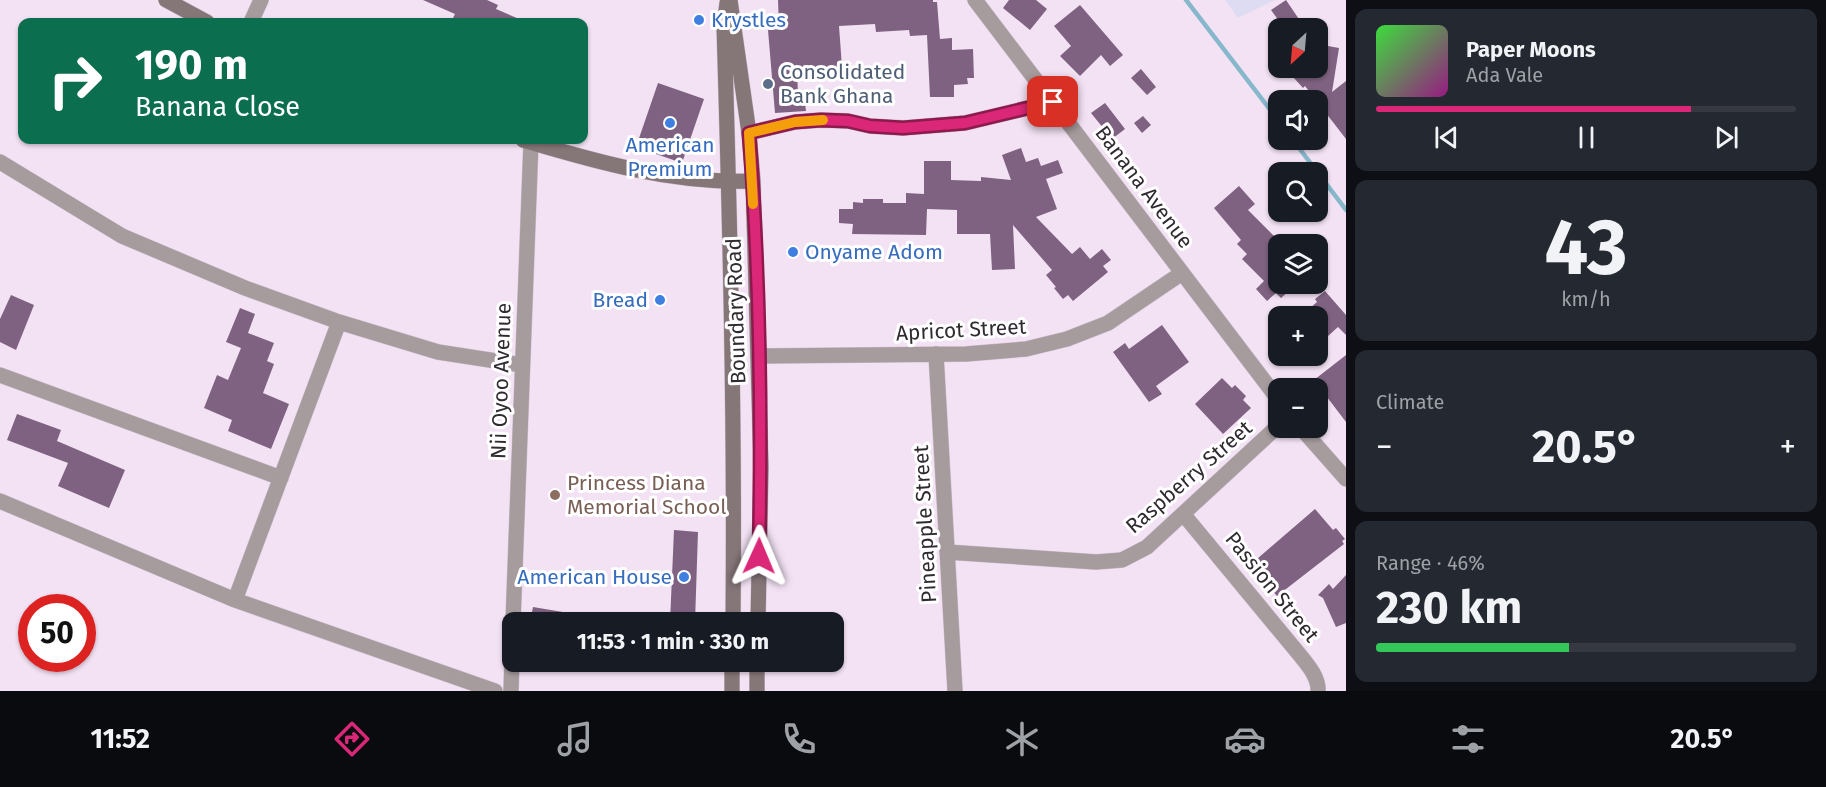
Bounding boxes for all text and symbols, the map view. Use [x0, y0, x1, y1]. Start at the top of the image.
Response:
place label: Krystles [711, 7, 786, 33]
marker: Krystles [692, 13, 706, 27]
north arrow [1268, 18, 1328, 78]
map controls [1268, 18, 1328, 438]
text: Paper Moons [1466, 36, 1596, 63]
text: 190 m [135, 40, 248, 90]
icon: right [36, 42, 114, 120]
place label: Consolidated Bank Ghana [780, 59, 905, 109]
text: Ada Vale [1466, 63, 1543, 87]
pin [1027, 76, 1078, 127]
marker: Consolidated Bank Ghana [761, 77, 775, 91]
icon: arrive [1036, 85, 1069, 118]
button: sound [1268, 90, 1328, 150]
text: Banana Close [135, 91, 300, 123]
marker: American Premium [663, 116, 677, 130]
street label: Banana Avenue [1089, 121, 1199, 253]
icon: previous [1430, 121, 1463, 154]
icon: pause [1570, 121, 1603, 154]
icon: next [1710, 121, 1743, 154]
place label: American Premium [625, 132, 715, 182]
button: search [1268, 162, 1328, 222]
text: 43 [1544, 201, 1628, 295]
button: layers [1268, 234, 1328, 294]
street label: Boundary Road [720, 238, 752, 384]
place label: Onyame Adom [805, 239, 943, 265]
marker: Onyame Adom [786, 245, 800, 259]
place label: Bread [593, 287, 648, 313]
text: km/h [1561, 287, 1611, 311]
marker: Bread [653, 293, 667, 307]
street label: Nii Oyoo Avenue [485, 302, 517, 460]
button: + [1268, 306, 1328, 366]
street label: Apricot Street [895, 314, 1027, 346]
button: − [1268, 378, 1328, 438]
text: Climate [1376, 390, 1444, 414]
street label: Raspberry Street [1120, 415, 1258, 539]
text: 20.5° [1532, 420, 1640, 474]
text: − [1376, 427, 1393, 467]
text: + [1780, 427, 1796, 467]
street label: Pineapple Street [908, 444, 942, 604]
place label: Princess Diana Memorial School [567, 470, 726, 520]
marker: Princess Diana Memorial School [548, 488, 562, 502]
position arrow [727, 524, 791, 588]
street label: Passion Street [1220, 526, 1325, 648]
text: Range · 46% [1376, 551, 1485, 575]
place label: American House [517, 564, 672, 590]
marker: American House [677, 570, 691, 584]
text: 230 km [1376, 581, 1522, 635]
speed limit sign: 50 [18, 594, 96, 672]
text: 11:53 · 1 min · 330 m [577, 628, 769, 655]
icon: directions [331, 718, 373, 760]
icon: music [554, 718, 596, 760]
icon: phone [778, 718, 820, 760]
icon: climate [1001, 718, 1043, 760]
icon: car [1224, 718, 1266, 760]
icon: filters [1447, 718, 1489, 760]
text: 11:52 [91, 723, 150, 755]
text: 20.5° [1671, 723, 1735, 755]

